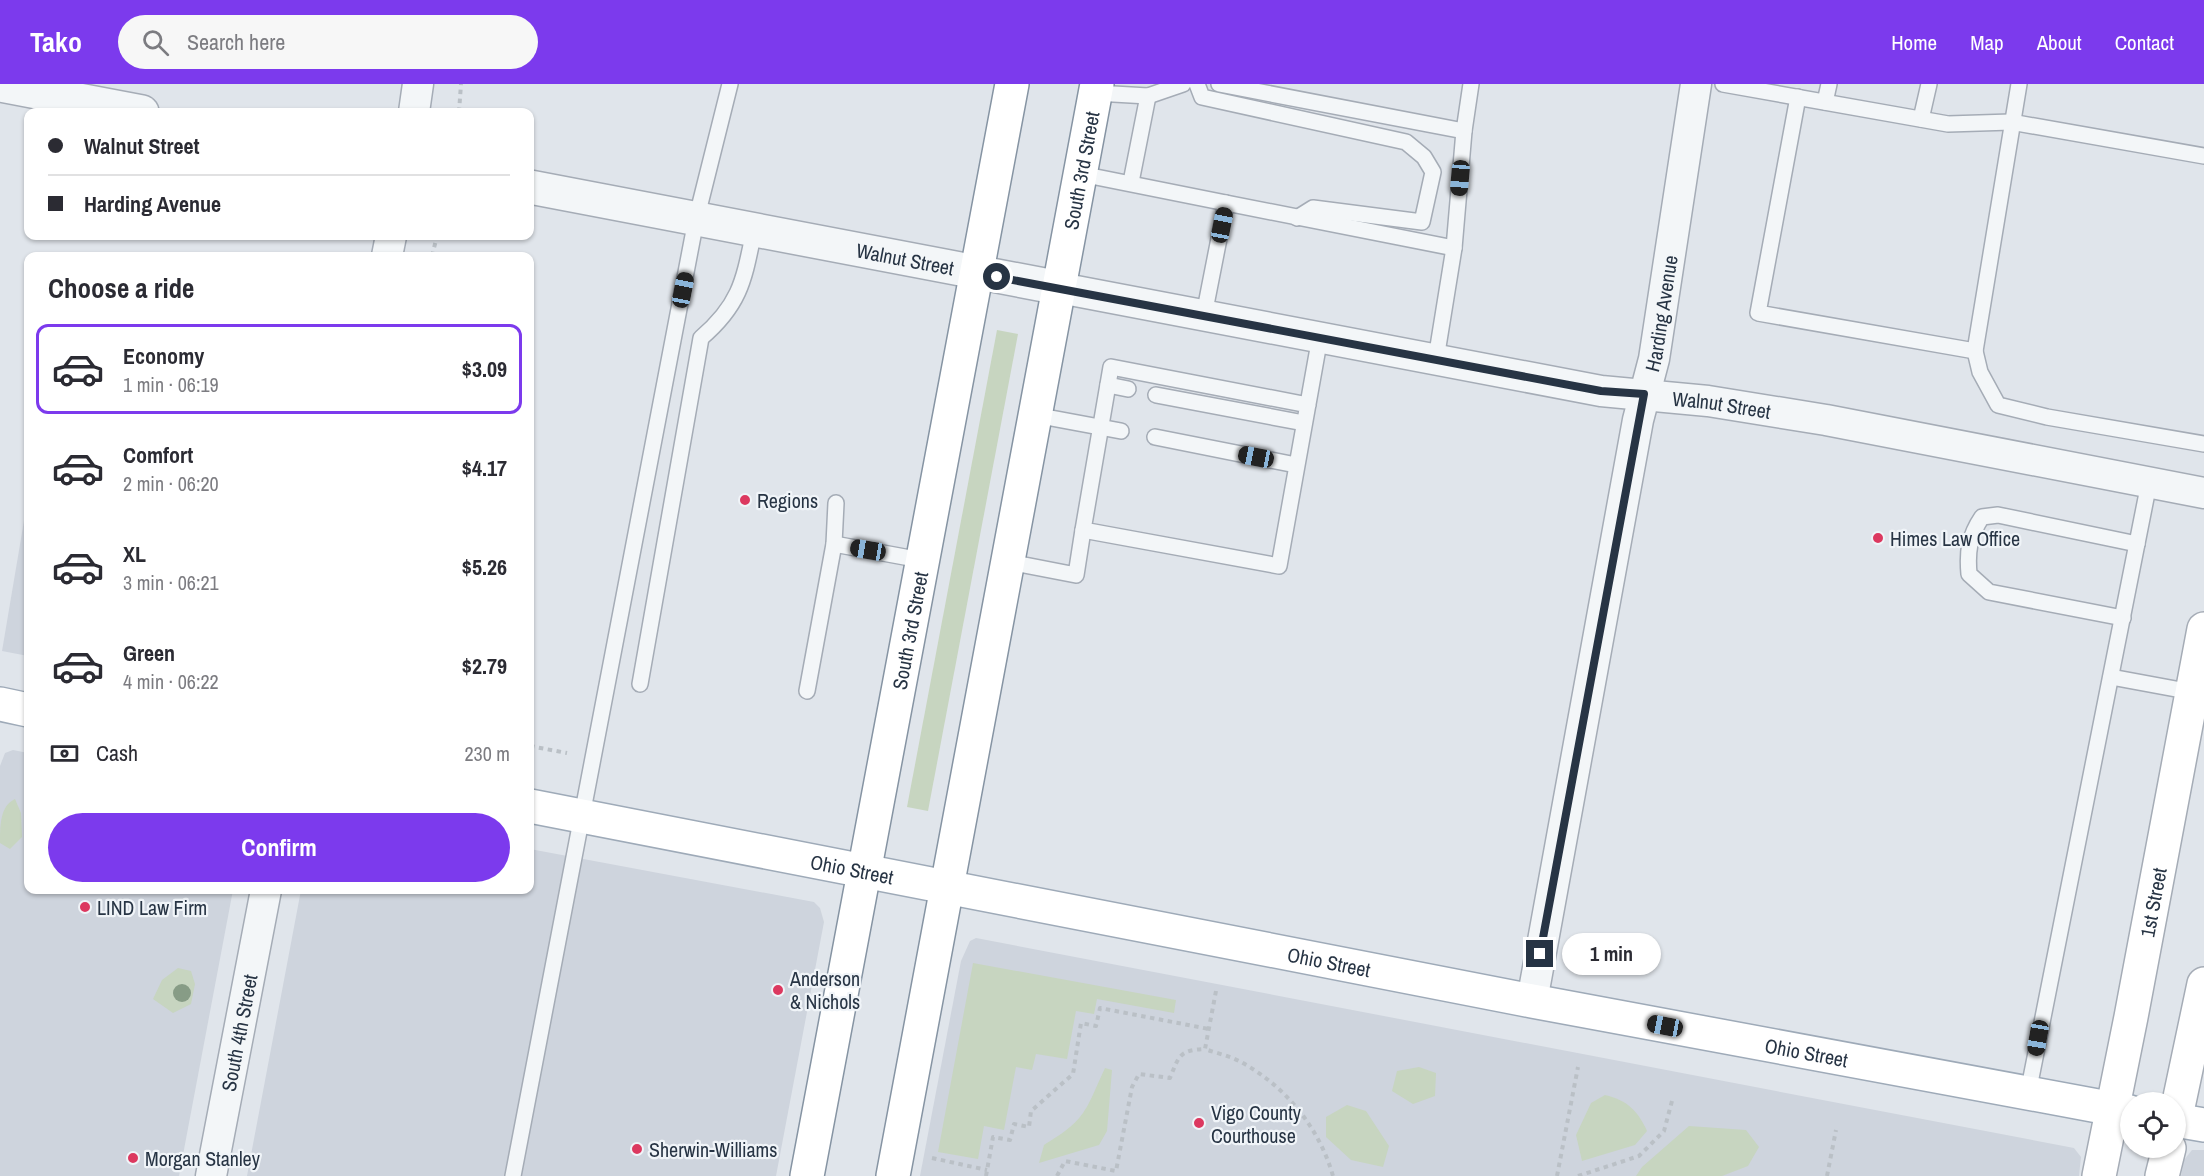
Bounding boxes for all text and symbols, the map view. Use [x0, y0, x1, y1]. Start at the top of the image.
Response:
search box [118, 15, 538, 69]
text: Tako [30, 23, 82, 61]
icon: search [139, 26, 172, 59]
text: Search here [187, 27, 285, 57]
text: Home [1891, 28, 1937, 57]
text: Map [1970, 28, 2004, 57]
text: About [2037, 28, 2082, 57]
text: Contact [2115, 28, 2174, 57]
street label: South 3rd Street [1057, 109, 1105, 232]
text: Walnut Street [84, 131, 200, 161]
car [1449, 159, 1471, 197]
text: Harding Avenue [84, 189, 221, 219]
car [1210, 206, 1234, 244]
street label: Walnut Street [854, 236, 957, 281]
street label: Harding Avenue [1638, 253, 1683, 374]
route start [983, 263, 1010, 290]
text: Choose a ride [48, 270, 194, 306]
car [671, 271, 695, 309]
text: Economy [123, 341, 204, 371]
icon: car [51, 342, 105, 396]
text: $3.09 [462, 354, 507, 384]
text: 1 min · 06:19 [123, 371, 219, 398]
street label: Walnut Street [1671, 384, 1773, 424]
text: Comfort [123, 440, 193, 470]
icon: car [51, 441, 105, 495]
car [1237, 445, 1275, 469]
text: $4.17 [462, 453, 507, 483]
text: 2 min · 06:20 [123, 470, 219, 497]
place label: Regions [757, 487, 818, 514]
marker: Regions [738, 493, 752, 507]
place label: Himes Law Office [1890, 525, 2020, 552]
marker: Himes Law Office [1871, 531, 1885, 545]
car [849, 538, 887, 562]
text: XL [123, 539, 146, 569]
icon: car [51, 540, 105, 594]
text: $5.26 [462, 552, 507, 582]
text: 3 min · 06:21 [123, 569, 219, 596]
street label: South 3rd Street [885, 569, 934, 692]
text: Green [123, 638, 175, 668]
icon: car [51, 639, 105, 693]
text: $2.79 [462, 651, 507, 681]
text: 4 min · 06:22 [123, 668, 219, 695]
icon: cash [48, 737, 81, 770]
text: Cash [96, 738, 138, 768]
text: 230 m [464, 740, 510, 767]
button: Confirm [48, 813, 510, 882]
street label: Ohio Street [808, 847, 896, 890]
street label: 1st Street [2133, 865, 2172, 939]
place label: LIND Law Firm [97, 894, 207, 921]
marker: LIND Law Firm [78, 900, 92, 914]
callout: 1 min [1561, 933, 1660, 975]
street label: Ohio Street [1285, 940, 1373, 983]
route end [1526, 940, 1553, 967]
text: 1 min [1590, 940, 1633, 967]
place label: Anderson & Nichols [789, 965, 860, 1015]
street label: South 4th Street [214, 971, 263, 1093]
marker: Anderson & Nichols [771, 983, 785, 997]
car [1646, 1014, 1684, 1038]
car [2026, 1019, 2050, 1057]
street label: Ohio Street [1763, 1031, 1851, 1073]
map controls [2120, 1092, 2186, 1158]
button: locate [2120, 1092, 2186, 1158]
place label: Vigo County Courthouse [1211, 1099, 1302, 1149]
marker: Vigo County Courthouse [1192, 1116, 1206, 1130]
place label: Sherwin-Williams [649, 1136, 777, 1163]
marker: Sherwin-Williams [630, 1142, 644, 1156]
place label: Morgan Stanley [145, 1145, 261, 1172]
marker: Morgan Stanley [126, 1151, 140, 1165]

